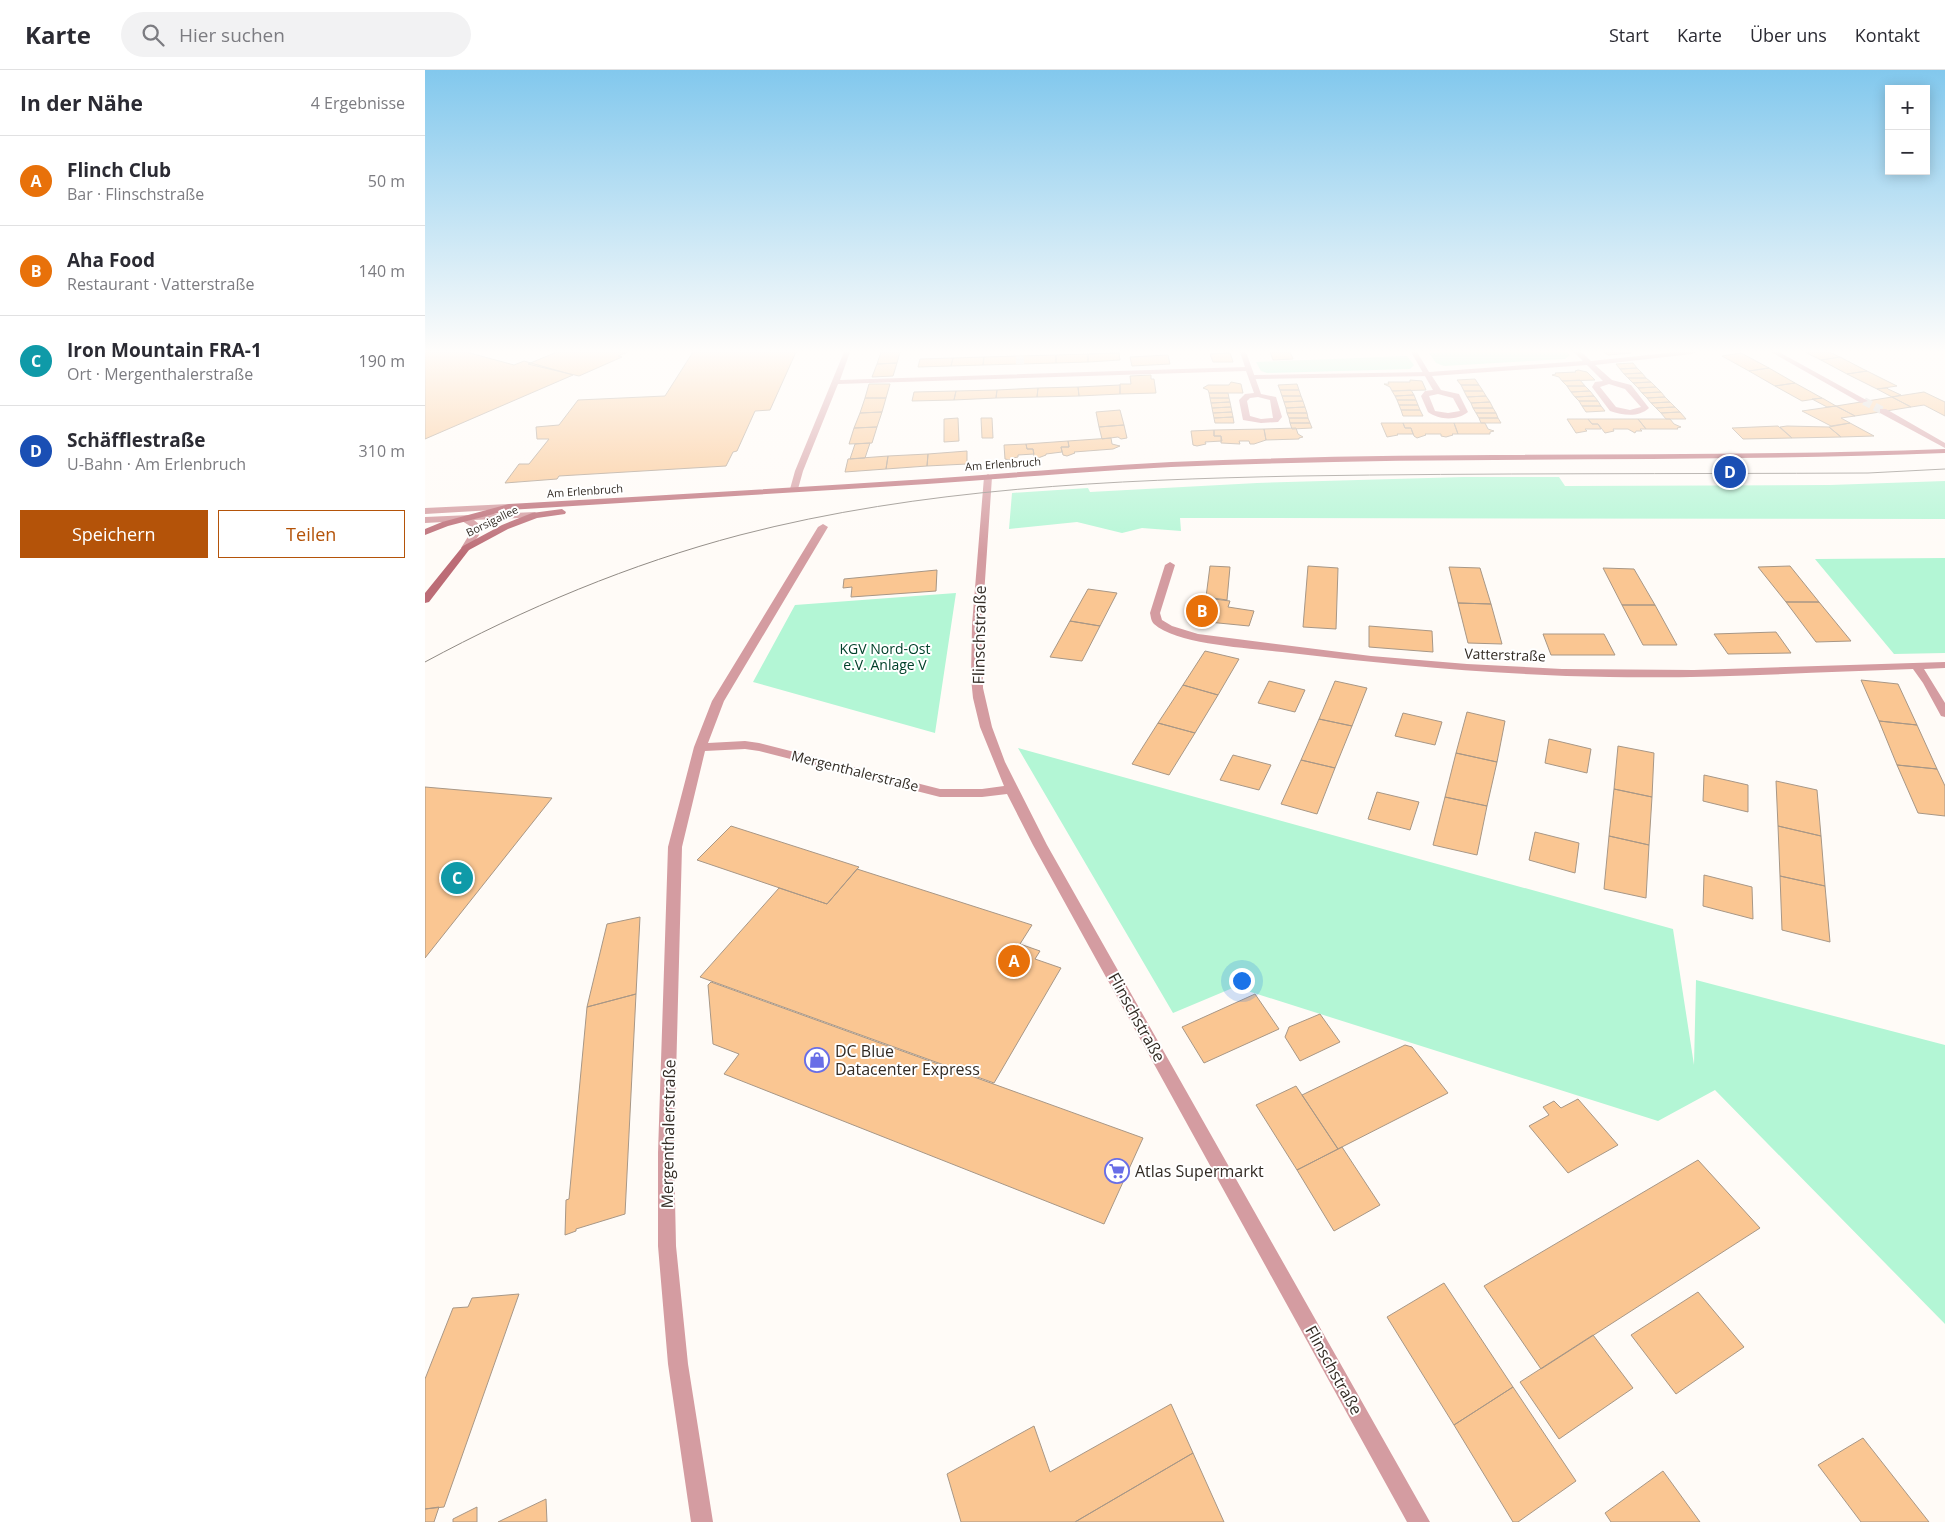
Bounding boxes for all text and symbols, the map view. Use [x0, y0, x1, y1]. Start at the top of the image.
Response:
search box [121, 12, 471, 57]
text: Karte [25, 18, 91, 51]
icon: search [139, 21, 167, 49]
text: Hier suchen [179, 22, 285, 48]
text: Start [1609, 23, 1649, 47]
text: Karte [1677, 23, 1722, 47]
text: Über uns [1750, 23, 1827, 47]
text: Kontakt [1855, 23, 1920, 47]
map controls [1885, 85, 1930, 175]
button: + [1885, 85, 1930, 130]
text: In der Nähe [20, 89, 143, 117]
text: 4 Ergebnisse [311, 92, 405, 114]
button: − [1885, 130, 1930, 175]
text: Flinch Club [67, 157, 171, 183]
text: A [30, 170, 42, 192]
text: 50 m [368, 170, 405, 192]
text: Bar · Flinschstraße [67, 183, 204, 205]
text: Aha Food [67, 247, 155, 273]
text: B [31, 260, 41, 282]
text: 140 m [359, 260, 405, 282]
text: Restaurant · Vatterstraße [67, 273, 254, 295]
text: Iron Mountain FRA-1 [67, 337, 262, 363]
text: C [31, 350, 41, 372]
text: 190 m [359, 350, 405, 372]
text: Ort · Mergenthalerstraße [67, 363, 253, 385]
text: Schäfflestraße [67, 427, 205, 453]
text: D [30, 440, 42, 462]
text: 310 m [359, 440, 405, 462]
text: U-Bahn · Am Erlenbruch [67, 453, 246, 475]
street label: Am Erlenbruch [964, 453, 1042, 474]
pin: D [1714, 453, 1746, 491]
street label: Am Erlenbruch [546, 480, 624, 501]
street label: Borsigallee [463, 501, 520, 540]
button: Speichern [20, 510, 208, 558]
button: Teilen [218, 510, 405, 558]
street label: Flinschstraße [967, 585, 991, 685]
pin: B [1186, 592, 1218, 630]
park label: KGV Nord-Ost e.V. Anlage V [839, 639, 931, 674]
street label: Vatterstraße [1464, 644, 1546, 665]
street label: Mergenthalerstraße [790, 746, 921, 796]
pin: C [441, 859, 473, 897]
pin: A [998, 942, 1030, 980]
street label: Flinschstraße [1103, 968, 1171, 1066]
your location [1229, 968, 1255, 994]
place label: DC Blue Datacenter Express [835, 1040, 980, 1080]
shop icon: DC Blue Datacenter Express [804, 1047, 830, 1073]
street label: Mergenthalerstraße [656, 1059, 680, 1209]
supermarket icon: Atlas Supermarkt [1104, 1158, 1130, 1184]
place label: Atlas Supermarkt [1135, 1160, 1264, 1182]
street label: Flinschstraße [1300, 1321, 1368, 1419]

